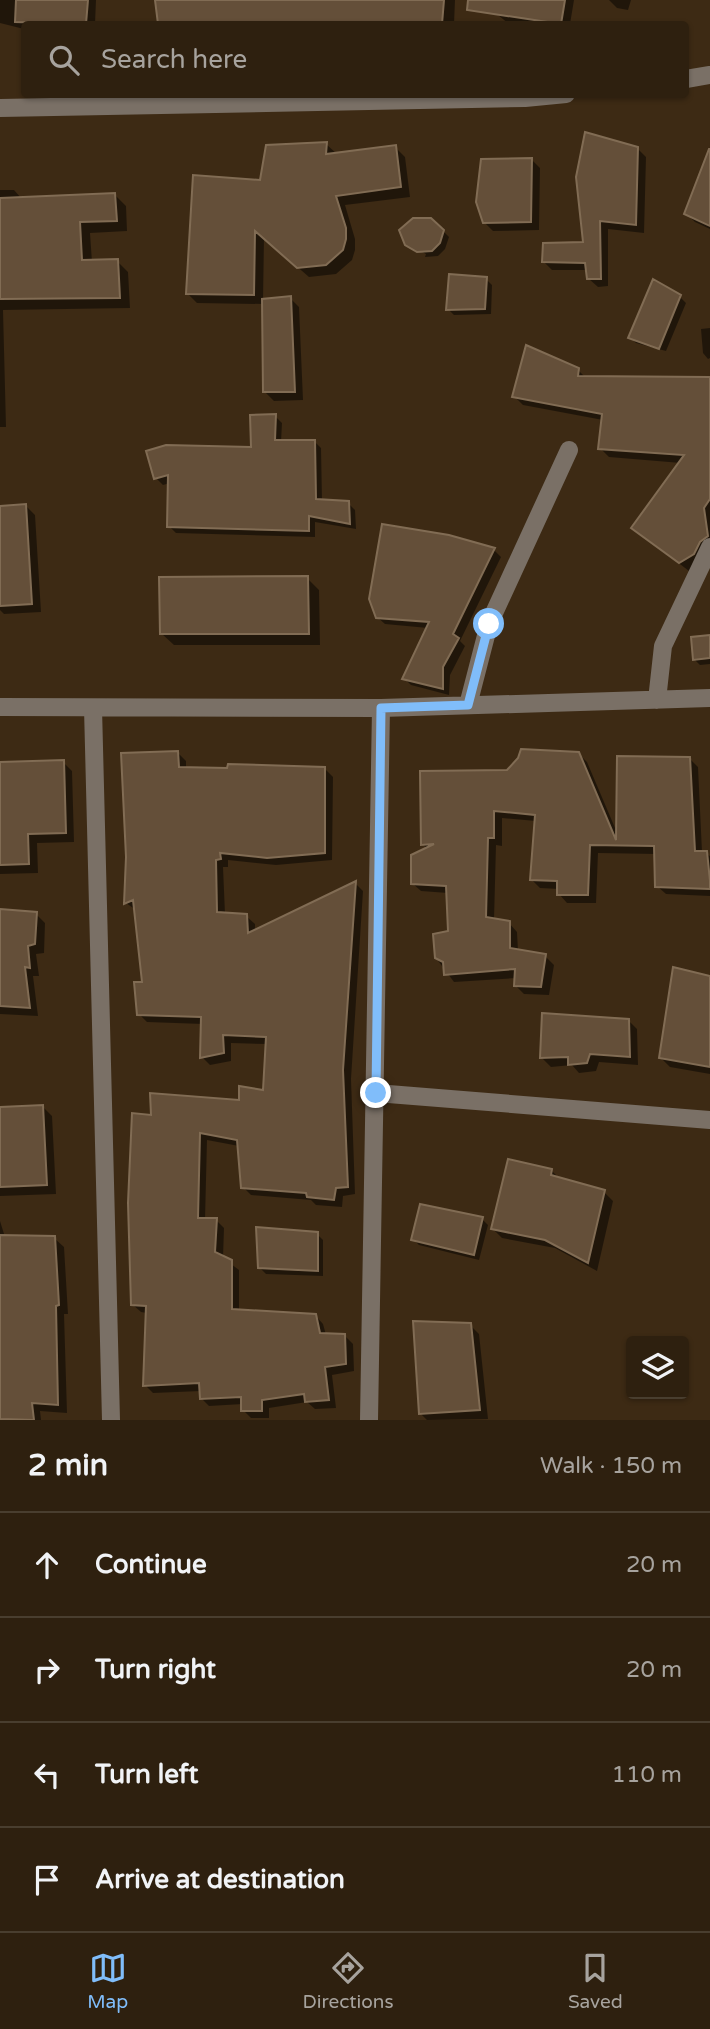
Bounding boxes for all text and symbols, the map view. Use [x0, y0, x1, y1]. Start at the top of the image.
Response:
search box [21, 21, 689, 98]
icon: search [45, 41, 83, 79]
text: Search here [101, 44, 247, 75]
route start [473, 608, 504, 639]
route end [360, 1077, 391, 1108]
map controls [626, 1336, 689, 1399]
button: layers [626, 1336, 689, 1399]
text: 2 min [28, 1447, 108, 1484]
text: Walk · 150 m [540, 1452, 682, 1480]
icon: ahead [28, 1546, 66, 1584]
text: Continue [95, 1549, 207, 1580]
text: 20 m [626, 1551, 682, 1579]
icon: right [28, 1651, 66, 1689]
text: Turn right [95, 1654, 216, 1685]
text: 20 m [626, 1656, 682, 1684]
icon: left [28, 1756, 66, 1794]
text: Turn left [95, 1759, 198, 1790]
text: 110 m [612, 1761, 682, 1789]
icon: arrive [28, 1861, 66, 1899]
text: Arrive at destination [95, 1864, 345, 1895]
tab: Map [87, 1949, 128, 2013]
tab: Directions [303, 1949, 394, 2013]
tab: Saved [568, 1949, 623, 2013]

